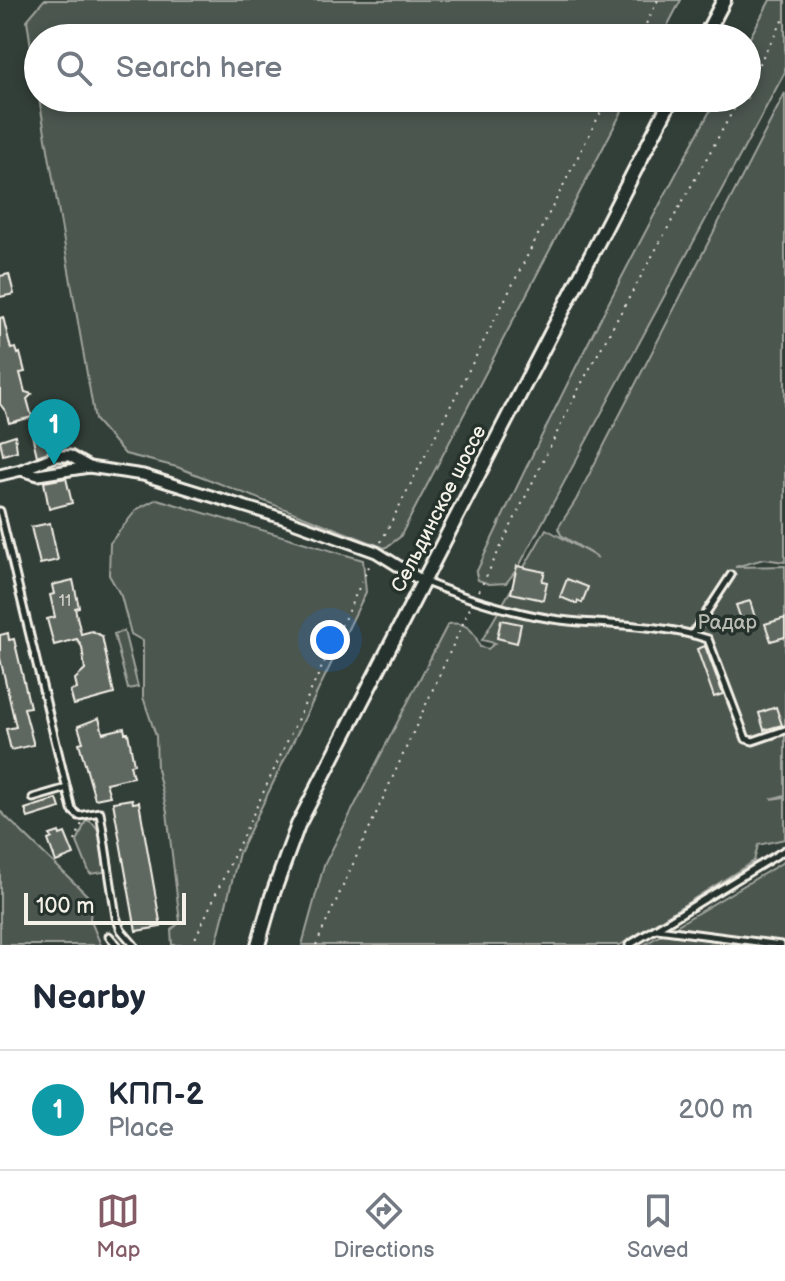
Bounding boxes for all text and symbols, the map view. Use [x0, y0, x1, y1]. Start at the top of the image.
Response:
search box [24, 24, 761, 112]
icon: search [52, 46, 96, 90]
text: Search here [116, 50, 282, 86]
pin: 1 [28, 399, 80, 465]
street label: Сельдинское шоссе [386, 421, 492, 597]
house number: 11 [59, 592, 71, 611]
park label: Радар [697, 611, 758, 635]
your location [310, 620, 350, 660]
scale bar [24, 889, 186, 925]
text: 100 m [36, 893, 95, 920]
text: Nearby [32, 977, 146, 1018]
text: КПП-2 [108, 1077, 204, 1113]
text: 1 [53, 1095, 63, 1126]
text: 200 m [679, 1095, 753, 1126]
text: Place [108, 1113, 174, 1144]
tab: Map [96, 1189, 141, 1264]
tab: Directions [333, 1189, 434, 1264]
tab: Saved [627, 1189, 689, 1264]

